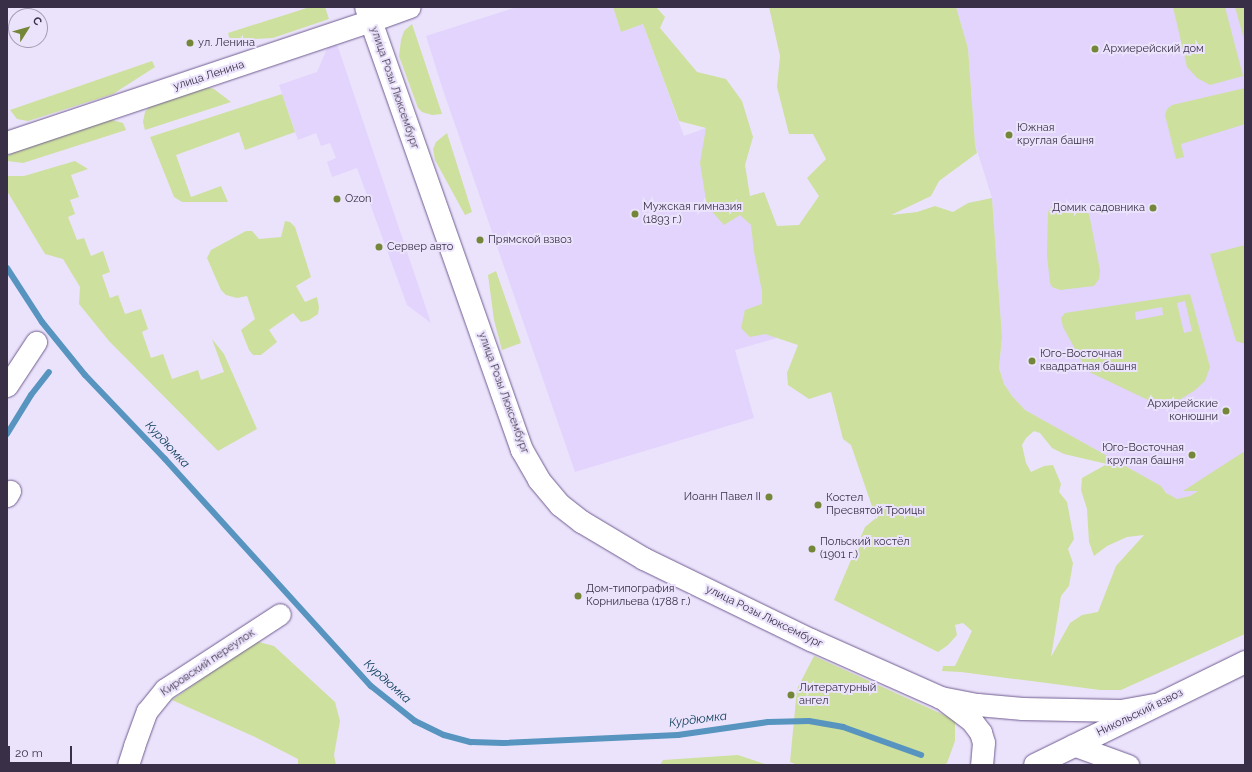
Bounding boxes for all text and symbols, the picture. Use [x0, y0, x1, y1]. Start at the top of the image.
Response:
north arrow [8, 8, 48, 48]
text: С [30, 14, 45, 28]
street label: улица Розы Люксембург [367, 25, 421, 151]
place label: ул. Ленина [198, 36, 255, 50]
marker: ул. Ленина [185, 38, 195, 48]
place label: Архиерейский дом [1103, 42, 1204, 56]
marker: Архиерейский дом [1090, 44, 1100, 54]
street label: улица Ленина [172, 58, 246, 94]
place label: Южная круглая башня [1017, 122, 1094, 148]
marker: Южная круглая башня [1004, 130, 1014, 140]
place label: Ozon [345, 192, 372, 206]
marker: Ozon [332, 194, 342, 204]
place label: Мужская гимназия (1893 г.) [643, 201, 742, 227]
place label: Домик садовника [1052, 201, 1145, 215]
marker: Домик садовника [1148, 203, 1158, 213]
marker: Мужская гимназия (1893 г.) [630, 209, 640, 219]
place label: Прямской взвоз [488, 233, 572, 247]
marker: Прямской взвоз [475, 235, 485, 245]
place label: Сервер авто [387, 240, 453, 254]
marker: Сервер авто [374, 242, 384, 252]
street label: улица Розы Люксембург [475, 330, 531, 456]
place label: Юго-Восточная квадратная башня [1040, 348, 1136, 374]
marker: Юго-Восточная квадратная башня [1027, 356, 1037, 366]
place label: Архирейские конюшни [1147, 398, 1218, 424]
marker: Архирейские конюшни [1221, 406, 1231, 416]
water label: Курдюмка [142, 419, 192, 471]
place label: Юго-Восточная круглая башня [1102, 442, 1184, 468]
marker: Юго-Восточная круглая башня [1187, 450, 1197, 460]
place label: Иоанн Павел II [684, 490, 761, 504]
marker: Иоанн Павел II [764, 492, 774, 502]
place label: Костел Пресвятой Троицы [826, 492, 925, 518]
marker: Костел Пресвятой Троицы [813, 500, 823, 510]
place label: Польский костёл (1901 г.) [820, 536, 910, 562]
marker: Польский костёл (1901 г.) [807, 544, 817, 554]
place label: Дом-типография Корнильева (1788 г.) [586, 583, 691, 609]
street label: улица Розы Люксембург [703, 583, 825, 651]
marker: Дом-типография Корнильева (1788 г.) [573, 591, 583, 601]
street label: Кировский переулок [158, 627, 258, 699]
water label: Курдюмка [360, 657, 414, 707]
place label: Литературный ангел [799, 682, 876, 708]
street label: Никольский взвоз [1095, 686, 1185, 740]
marker: Литературный ангел [786, 690, 796, 700]
water label: Курдюмка [668, 709, 728, 731]
scale bar [10, 738, 74, 764]
text: 20 m [15, 746, 43, 760]

